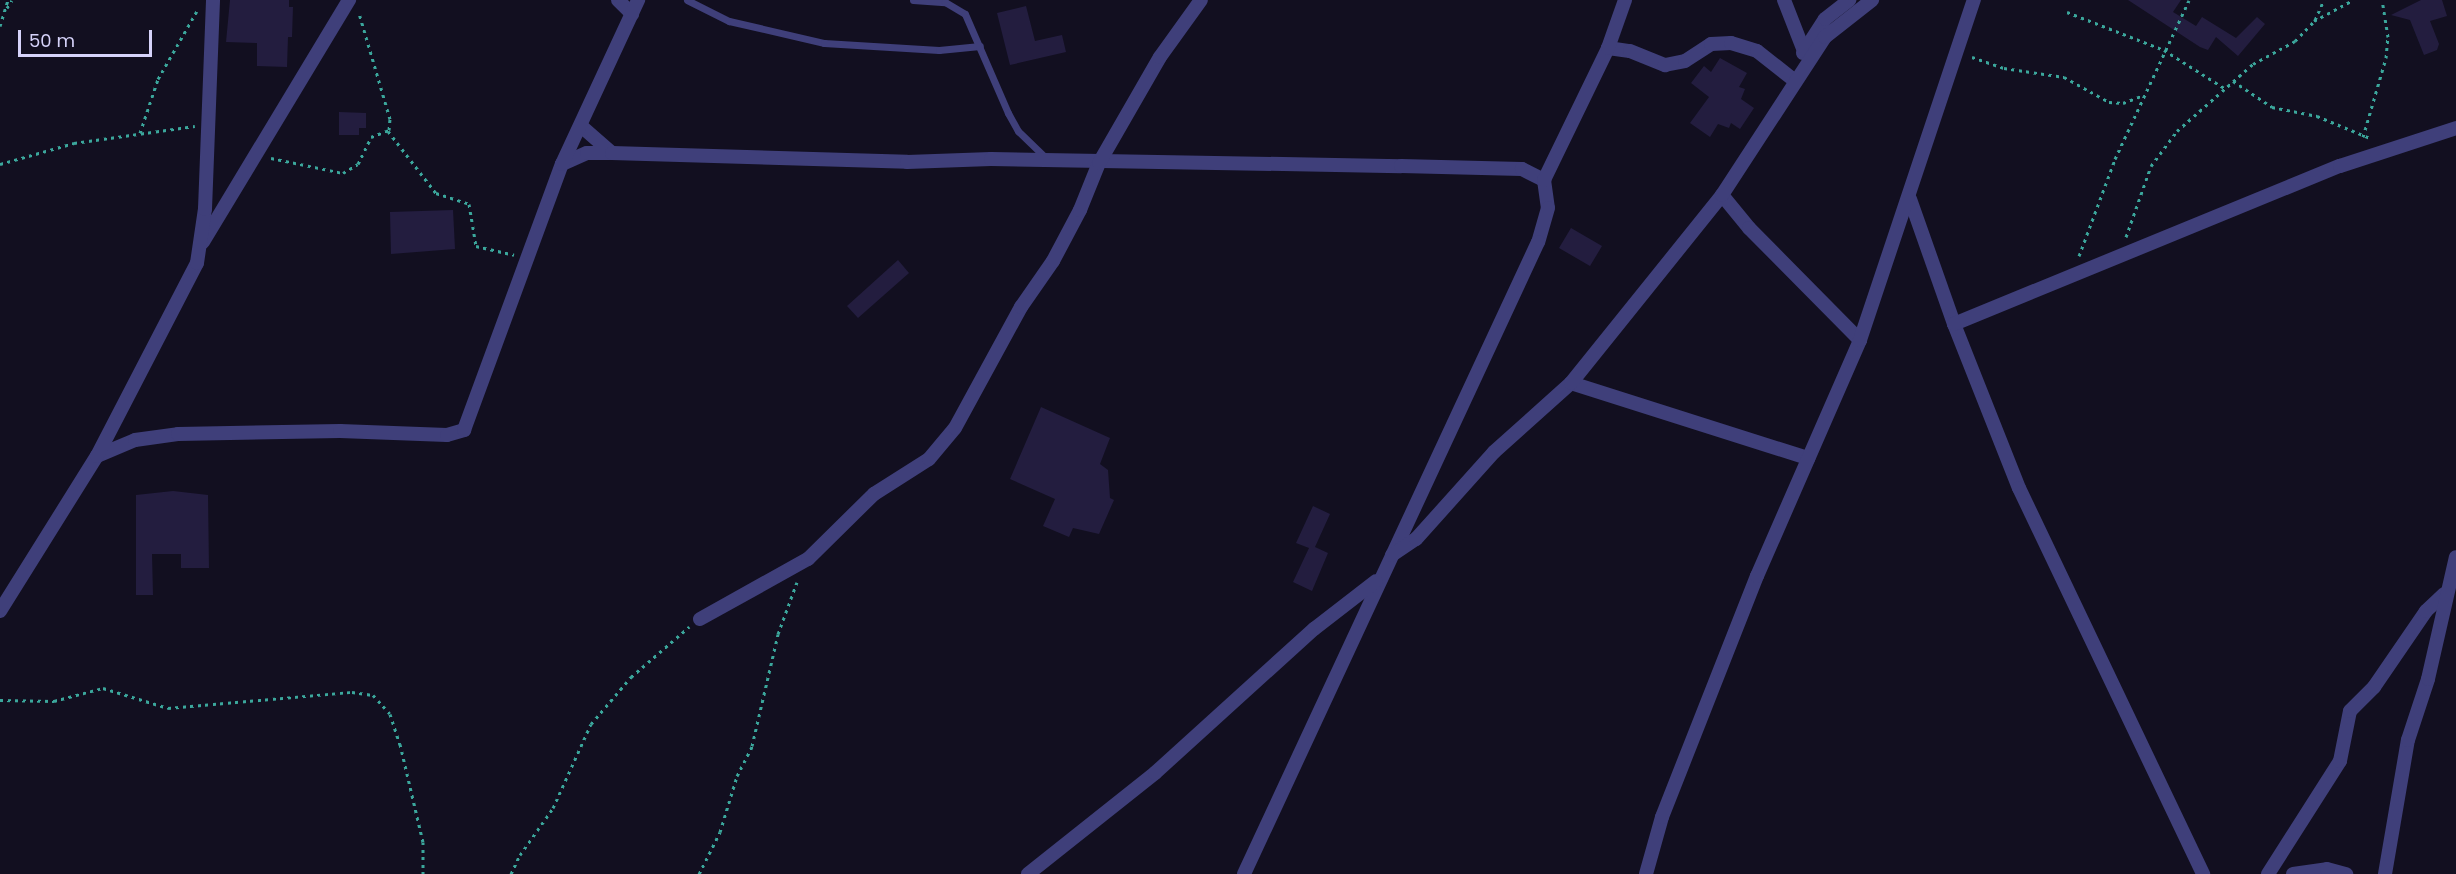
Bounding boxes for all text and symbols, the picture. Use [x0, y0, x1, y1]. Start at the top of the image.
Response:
scale bar [21, 18, 154, 56]
text: 50 m [29, 28, 75, 53]

